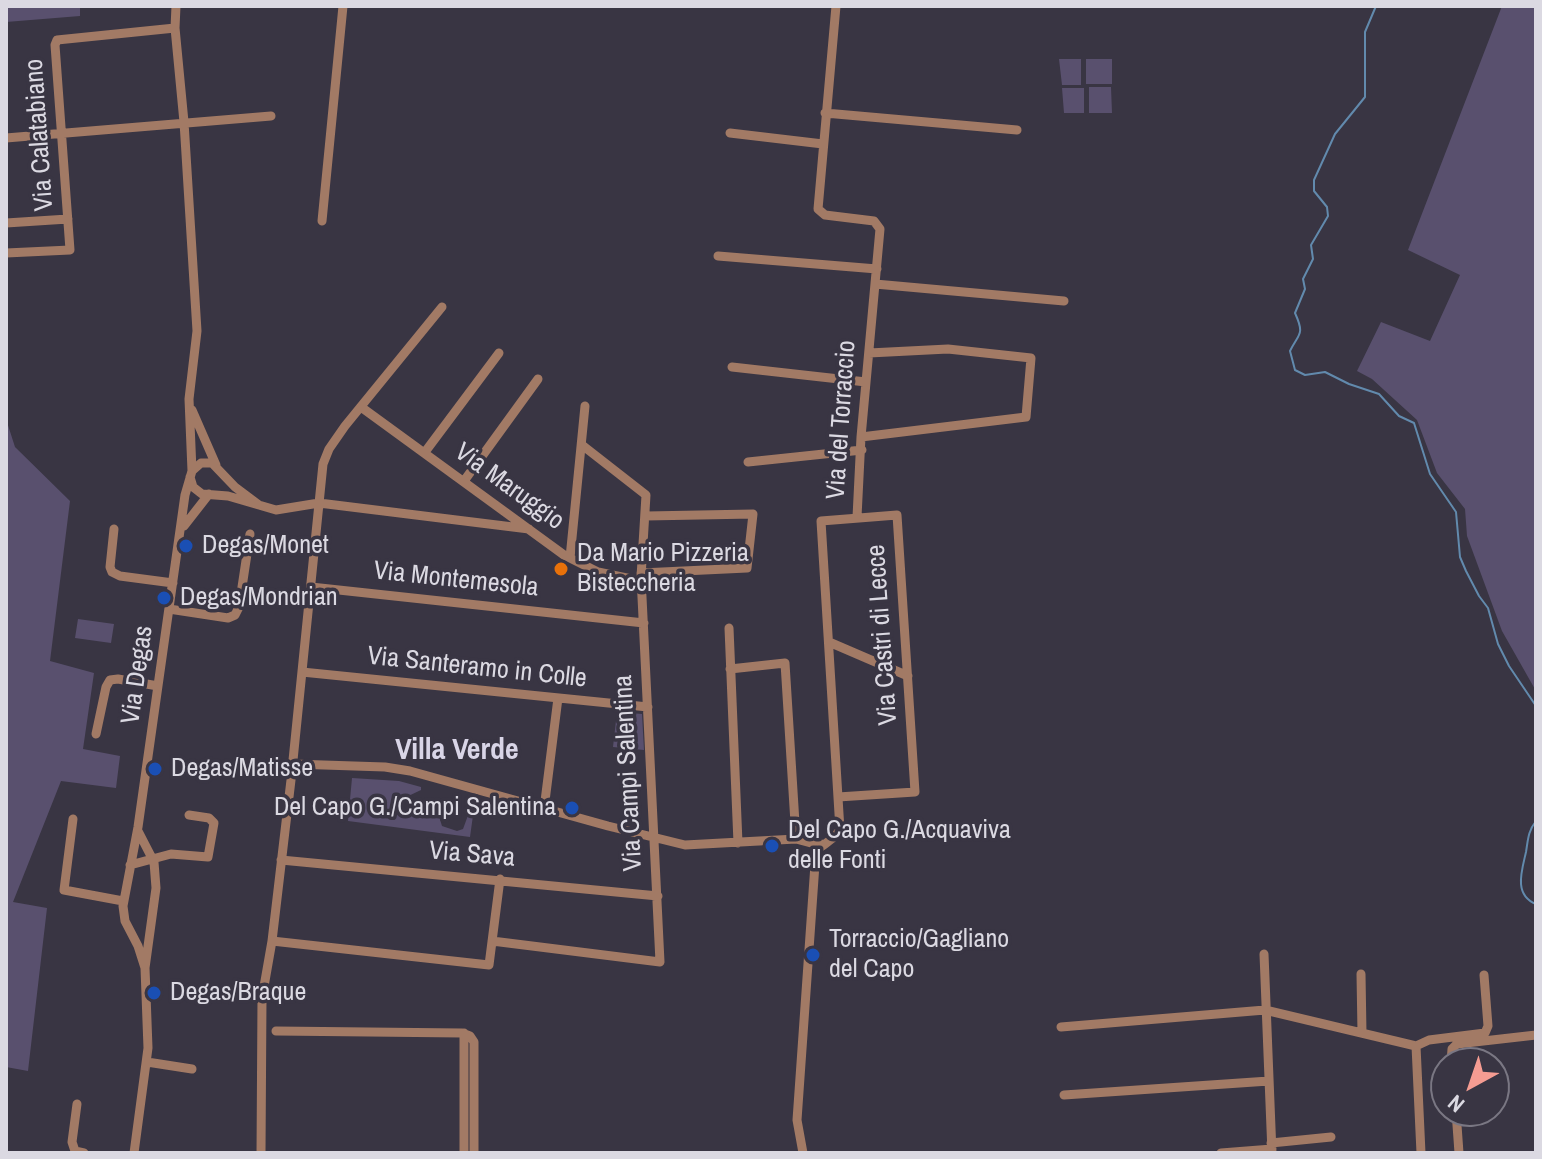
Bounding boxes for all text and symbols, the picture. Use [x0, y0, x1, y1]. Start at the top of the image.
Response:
street label: Via Calatabiano [19, 58, 61, 212]
street label: Via del Torraccio [821, 339, 863, 501]
street label: Via Maruggio [448, 437, 570, 537]
place label: Degas/Monet [202, 530, 329, 562]
marker: Degas/Monet [177, 537, 195, 555]
place label: Da Mario Pizzeria Bisteccheria [577, 538, 749, 600]
street label: Via Castri di Lecce [861, 544, 905, 726]
street label: Via Montemesola [372, 556, 540, 604]
marker: Da Mario Pizzeria Bisteccheria [552, 560, 570, 578]
place label: Degas/Mondrian [180, 582, 338, 614]
marker: Degas/Mondrian [155, 589, 173, 607]
street label: Via Degas [116, 624, 160, 726]
street label: Via Santeramo in Colle [366, 641, 588, 695]
street label: Via Campi Salentina [608, 674, 650, 872]
district label: Villa Verde [395, 733, 519, 769]
place label: Degas/Matisse [171, 753, 313, 785]
marker: Degas/Matisse [146, 760, 164, 778]
place label: Del Capo G./Campi Salentina [274, 792, 556, 824]
marker: Del Capo G./Campi Salentina [563, 799, 581, 817]
place label: Del Capo G./Acquaviva delle Fonti [788, 815, 1011, 876]
street label: Via Sava [428, 836, 516, 874]
marker: Del Capo G./Acquaviva delle Fonti [763, 837, 781, 855]
place label: Torraccio/Gagliano del Capo [829, 924, 1009, 986]
marker: Torraccio/Gagliano del Capo [804, 946, 822, 964]
place label: Degas/Braque [170, 977, 306, 1009]
marker: Degas/Braque [145, 984, 163, 1002]
north arrow [1430, 1047, 1510, 1127]
text: N [1441, 1088, 1470, 1120]

